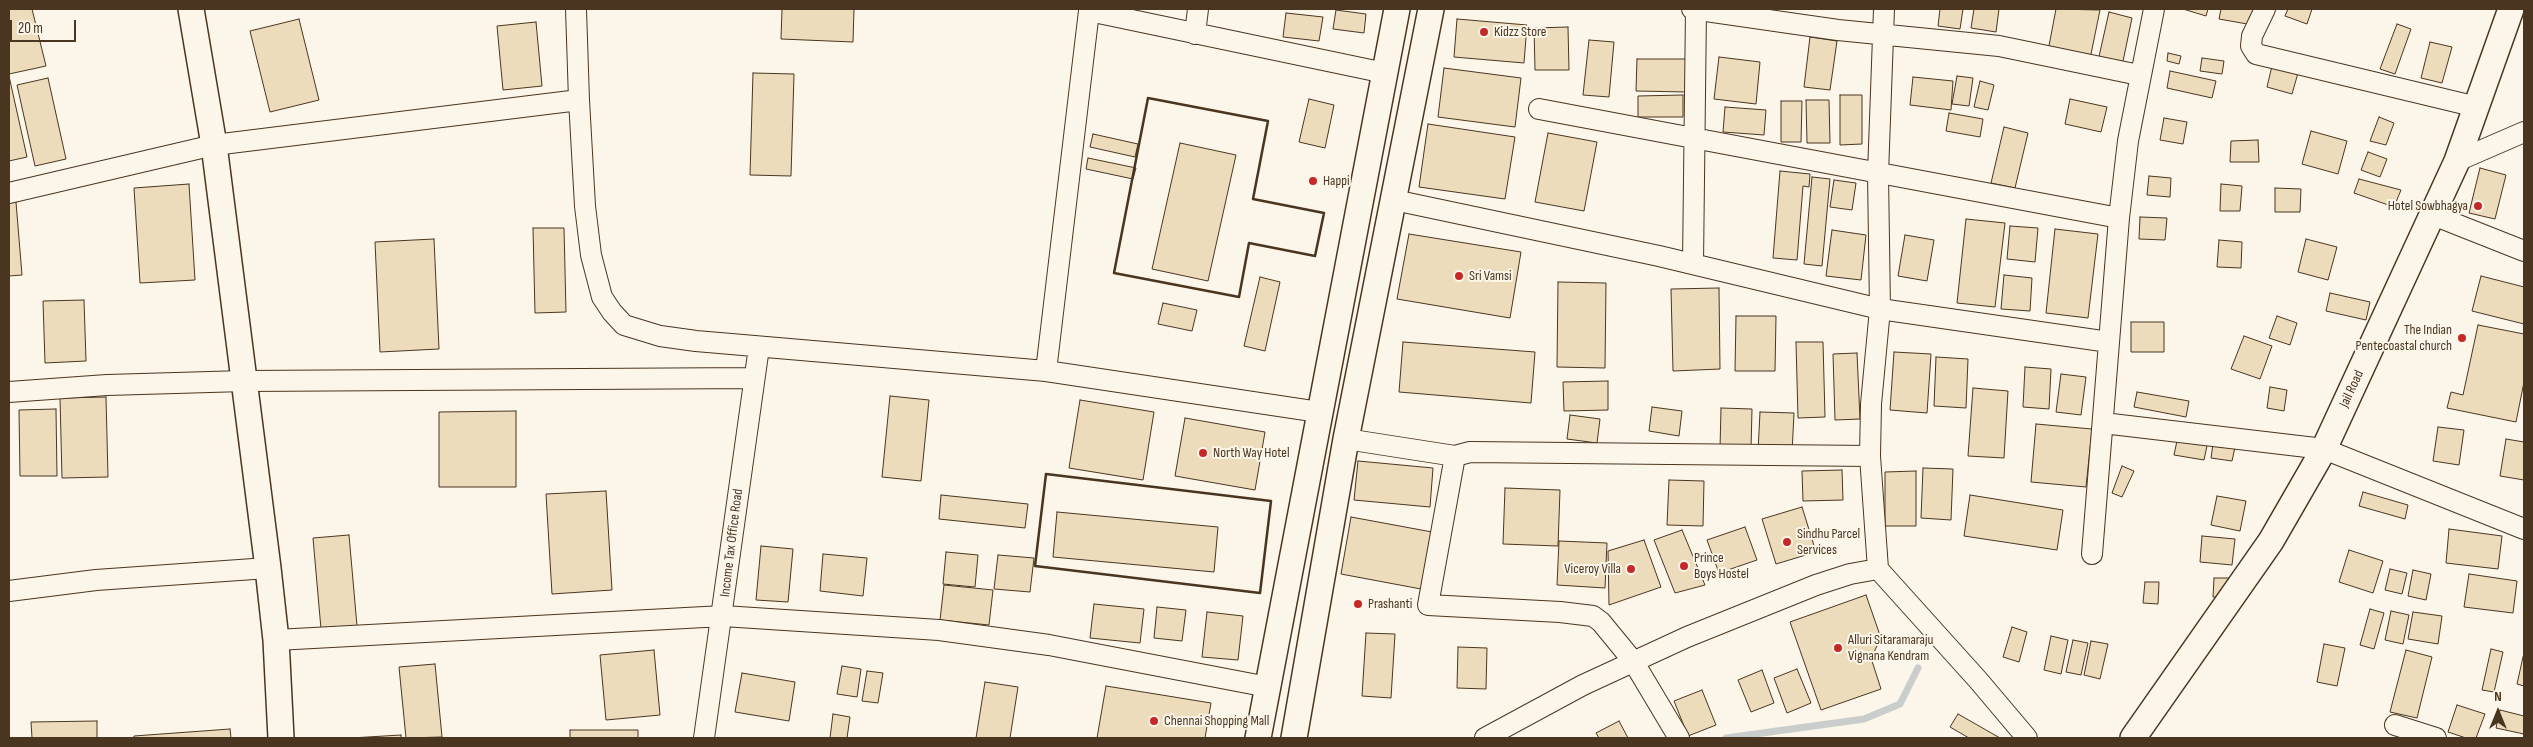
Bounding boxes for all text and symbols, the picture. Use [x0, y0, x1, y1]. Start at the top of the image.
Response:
scale bar [12, 10, 79, 42]
text: 20 m [18, 19, 43, 38]
place label: Kidzz Store [1494, 24, 1546, 40]
marker: Kidzz Store [1478, 26, 1490, 38]
place label: Happi [1323, 173, 1350, 189]
marker: Happi [1307, 175, 1319, 187]
place label: Hotel Sowbhagya [2388, 198, 2468, 214]
marker: Hotel Sowbhagya [2472, 200, 2484, 212]
place label: Sri Vamsi [1469, 268, 1512, 284]
marker: Sri Vamsi [1453, 270, 1465, 282]
place label: The Indian Pentecoastal church [2356, 322, 2452, 354]
marker: The Indian Pentecoastal church [2456, 332, 2468, 344]
street label: Jail Road [2336, 368, 2368, 410]
place label: North Way Hotel [1213, 445, 1290, 461]
marker: North Way Hotel [1197, 447, 1209, 459]
street label: Income Tax Office Road [717, 488, 747, 598]
place label: Sindhu Parcel Services [1797, 526, 1860, 558]
marker: Sindhu Parcel Services [1781, 536, 1793, 548]
place label: Prince Boys Hostel [1694, 550, 1749, 582]
marker: Prince Boys Hostel [1678, 560, 1690, 572]
place label: Viceroy Villa [1564, 561, 1621, 577]
marker: Viceroy Villa [1625, 563, 1637, 575]
place label: Prashanti [1368, 596, 1412, 612]
marker: Prashanti [1352, 598, 1364, 610]
place label: Alluri Sitaramaraju Vignana Kendram [1848, 632, 1933, 664]
marker: Alluri Sitaramaraju Vignana Kendram [1832, 642, 1844, 654]
north arrow [2473, 687, 2523, 737]
text: N [2494, 688, 2502, 705]
place label: Chennai Shopping Mall [1164, 713, 1269, 729]
marker: Chennai Shopping Mall [1148, 715, 1160, 727]

